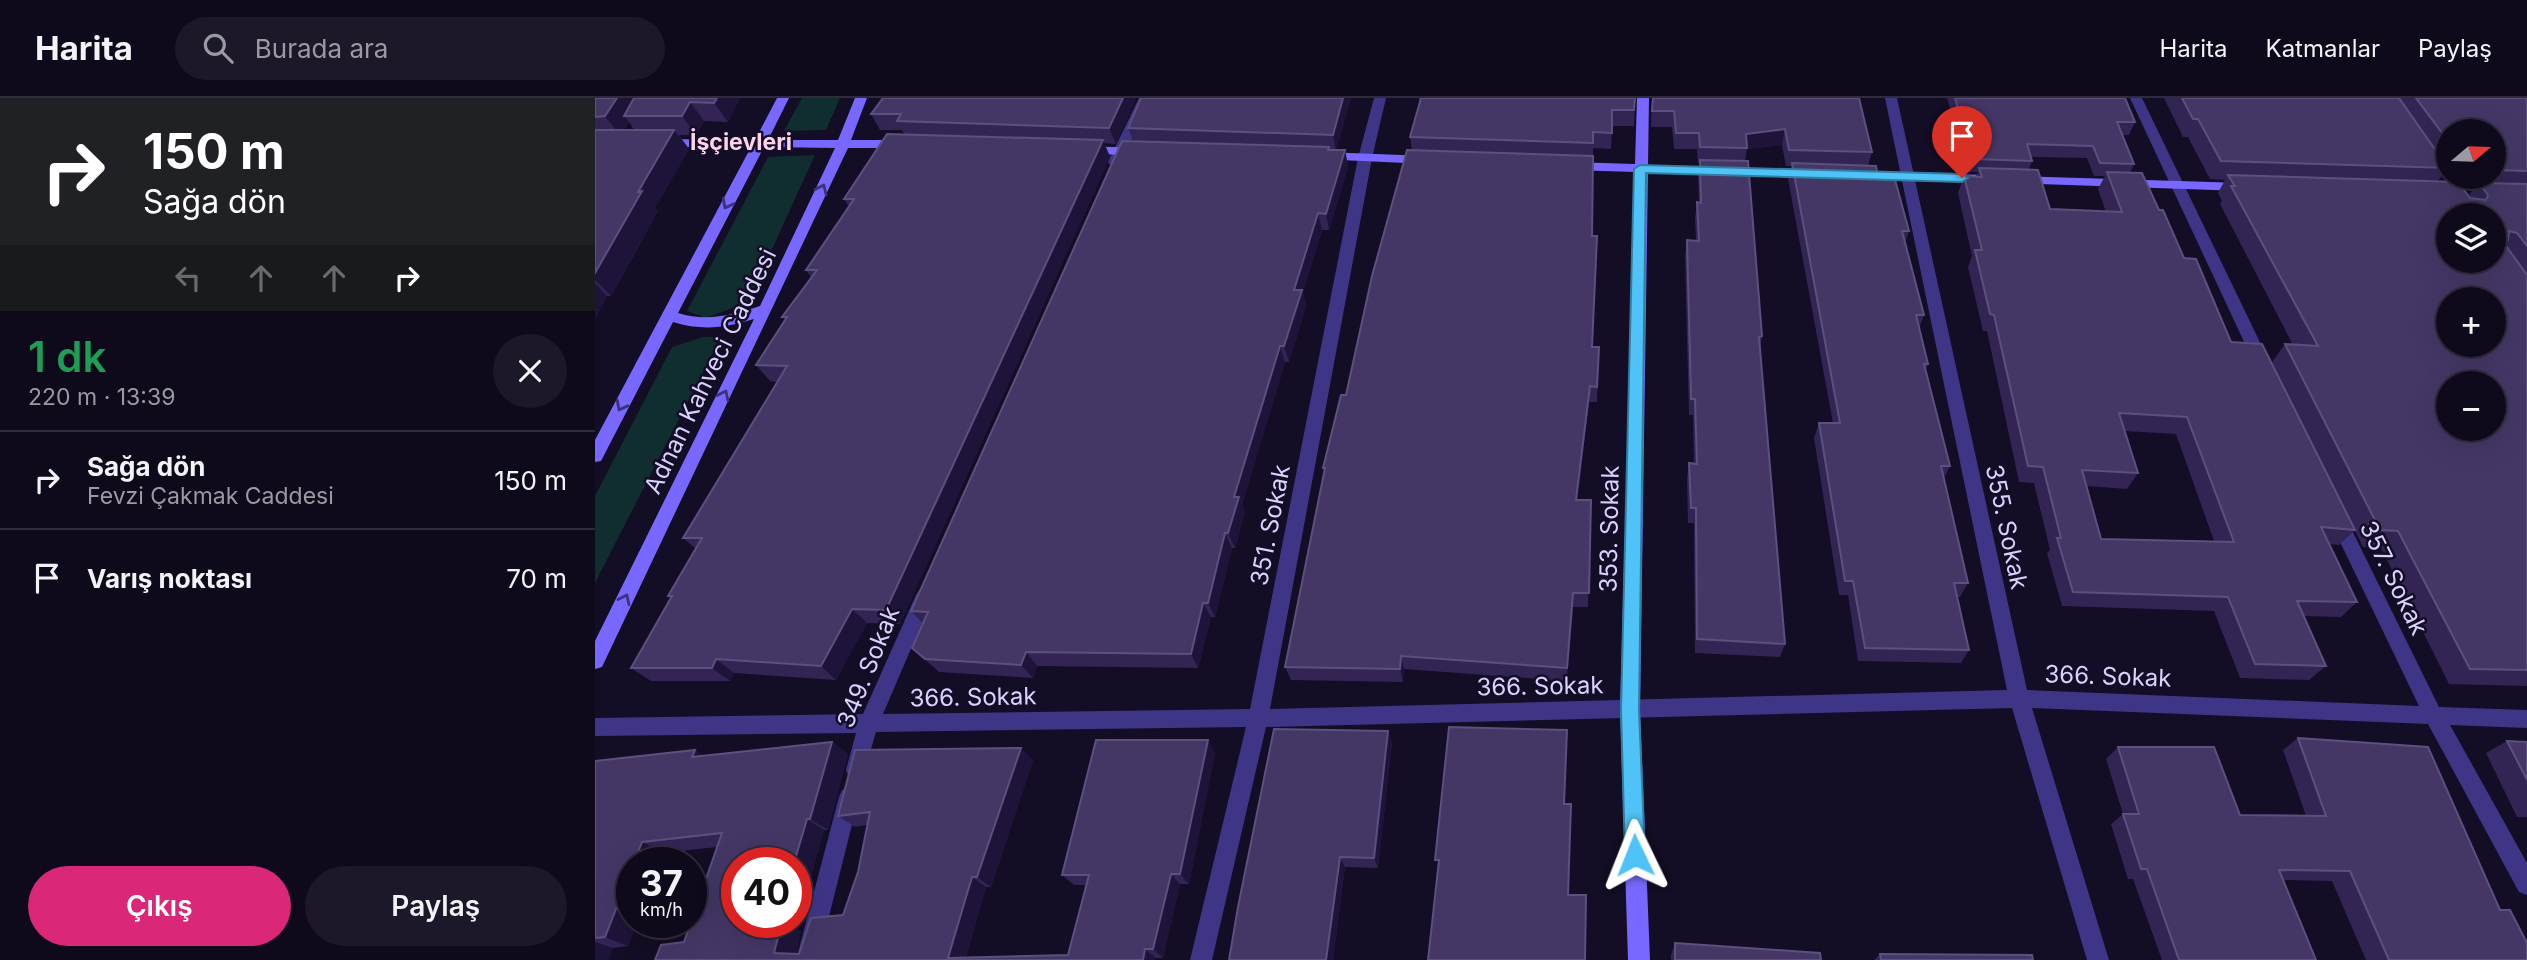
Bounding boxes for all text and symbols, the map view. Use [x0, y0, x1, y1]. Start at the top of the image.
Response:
search box [175, 17, 665, 80]
text: Harita [35, 28, 133, 68]
icon: search [199, 29, 237, 67]
text: Burada ara [255, 33, 388, 64]
text: Harita [2160, 34, 2228, 63]
text: Katmanlar [2266, 34, 2380, 63]
text: Paylaş [2418, 34, 2492, 63]
pin [1932, 106, 1992, 178]
icon: arrive [1943, 117, 1981, 155]
north arrow [2436, 119, 2506, 189]
map controls [2436, 119, 2506, 441]
text: 150 m [143, 122, 285, 181]
icon: right [28, 126, 119, 217]
district label: İşçievleri [690, 128, 792, 156]
text: Sağa dön [143, 182, 286, 221]
one-way arrow [814, 184, 828, 196]
one-way arrow [721, 197, 735, 209]
button: layers [2436, 203, 2506, 273]
street label: Adnan Kahveci Caddesi [638, 244, 782, 498]
icon: left [169, 259, 207, 297]
icon: ahead [242, 259, 280, 297]
icon: ahead [315, 259, 353, 297]
icon: right [388, 259, 426, 297]
button: + [2436, 287, 2506, 357]
text: 1 dk [28, 331, 106, 382]
button: close [493, 334, 567, 408]
button: − [2436, 371, 2506, 441]
text: 220 m · 13:39 [28, 383, 175, 411]
one-way arrow [716, 390, 730, 402]
one-way arrow [616, 398, 630, 411]
text: Sağa dön [87, 451, 205, 482]
icon: right [28, 461, 66, 499]
street label: 351. Sokak [1244, 462, 1296, 588]
street label: 355. Sokak [1980, 462, 2034, 592]
text: 150 m [494, 465, 567, 496]
street label: 353. Sokak [1593, 465, 1625, 593]
text: Fevzi Çakmak Caddesi [87, 482, 334, 510]
street label: 357. Sokak [2354, 516, 2434, 640]
icon: arrive [28, 559, 66, 597]
text: Varış noktası [87, 563, 252, 594]
text: 70 m [506, 563, 567, 594]
one-way arrow [616, 594, 630, 607]
street label: 349. Sokak [831, 602, 905, 732]
street label: 366. Sokak [2044, 659, 2172, 693]
street label: 366. Sokak [1476, 670, 1604, 702]
street label: 366. Sokak [909, 681, 1037, 713]
position arrow [1598, 818, 1672, 892]
speed limit sign: 40 [721, 847, 812, 938]
text: 37 [640, 862, 683, 904]
button: Çıkış [28, 866, 291, 946]
button: Paylaş [305, 866, 567, 946]
text: km/h [640, 899, 683, 920]

